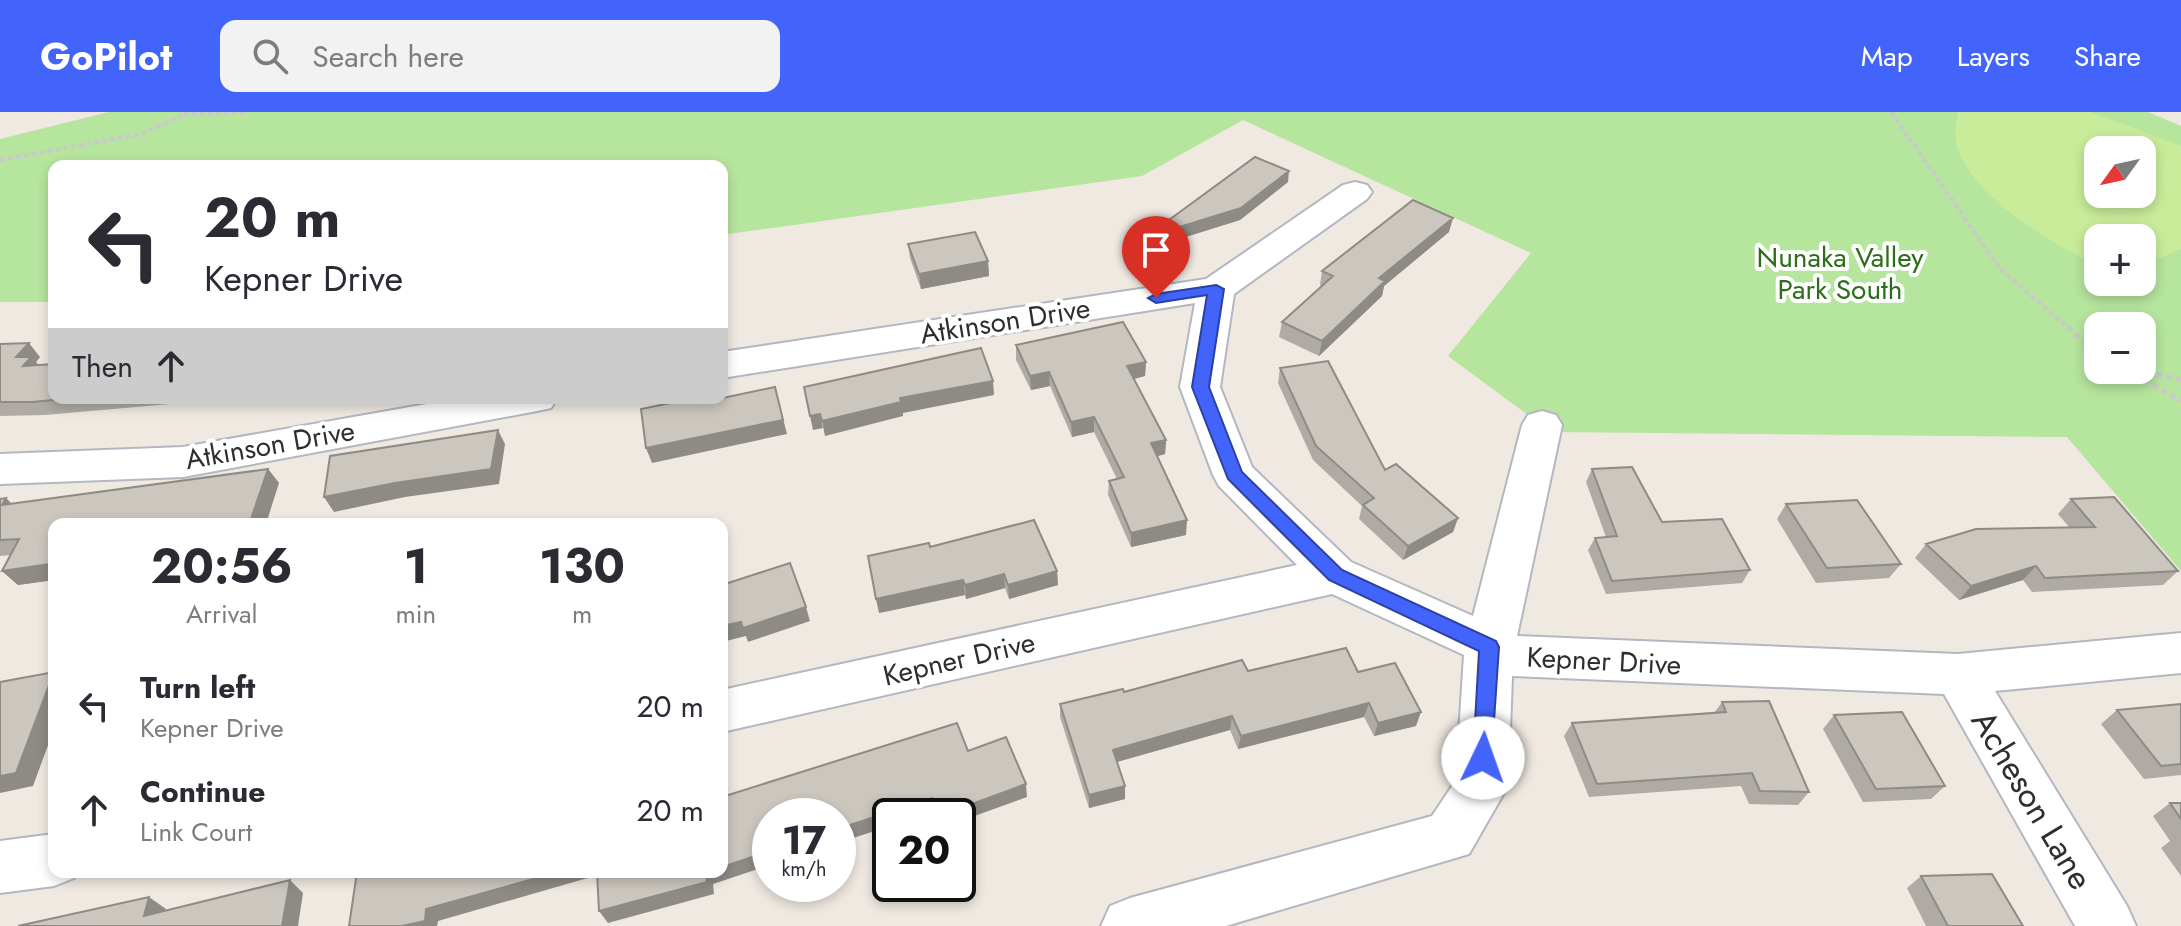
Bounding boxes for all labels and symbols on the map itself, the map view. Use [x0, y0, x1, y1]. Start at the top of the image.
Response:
north arrow [2084, 136, 2156, 208]
pin [1122, 216, 1190, 298]
park label: Nunaka Valley Park South [1756, 237, 1924, 310]
street label: Atkinson Drive [917, 287, 1093, 355]
street label: Atkinson Drive [182, 410, 358, 480]
street label: Kepner Drive [879, 622, 1039, 696]
street label: Kepner Drive [1526, 636, 1682, 686]
street label: Acheson Lane [1959, 701, 2105, 899]
position arrow [1441, 716, 1525, 800]
speed limit sign: 20 [872, 798, 976, 902]

